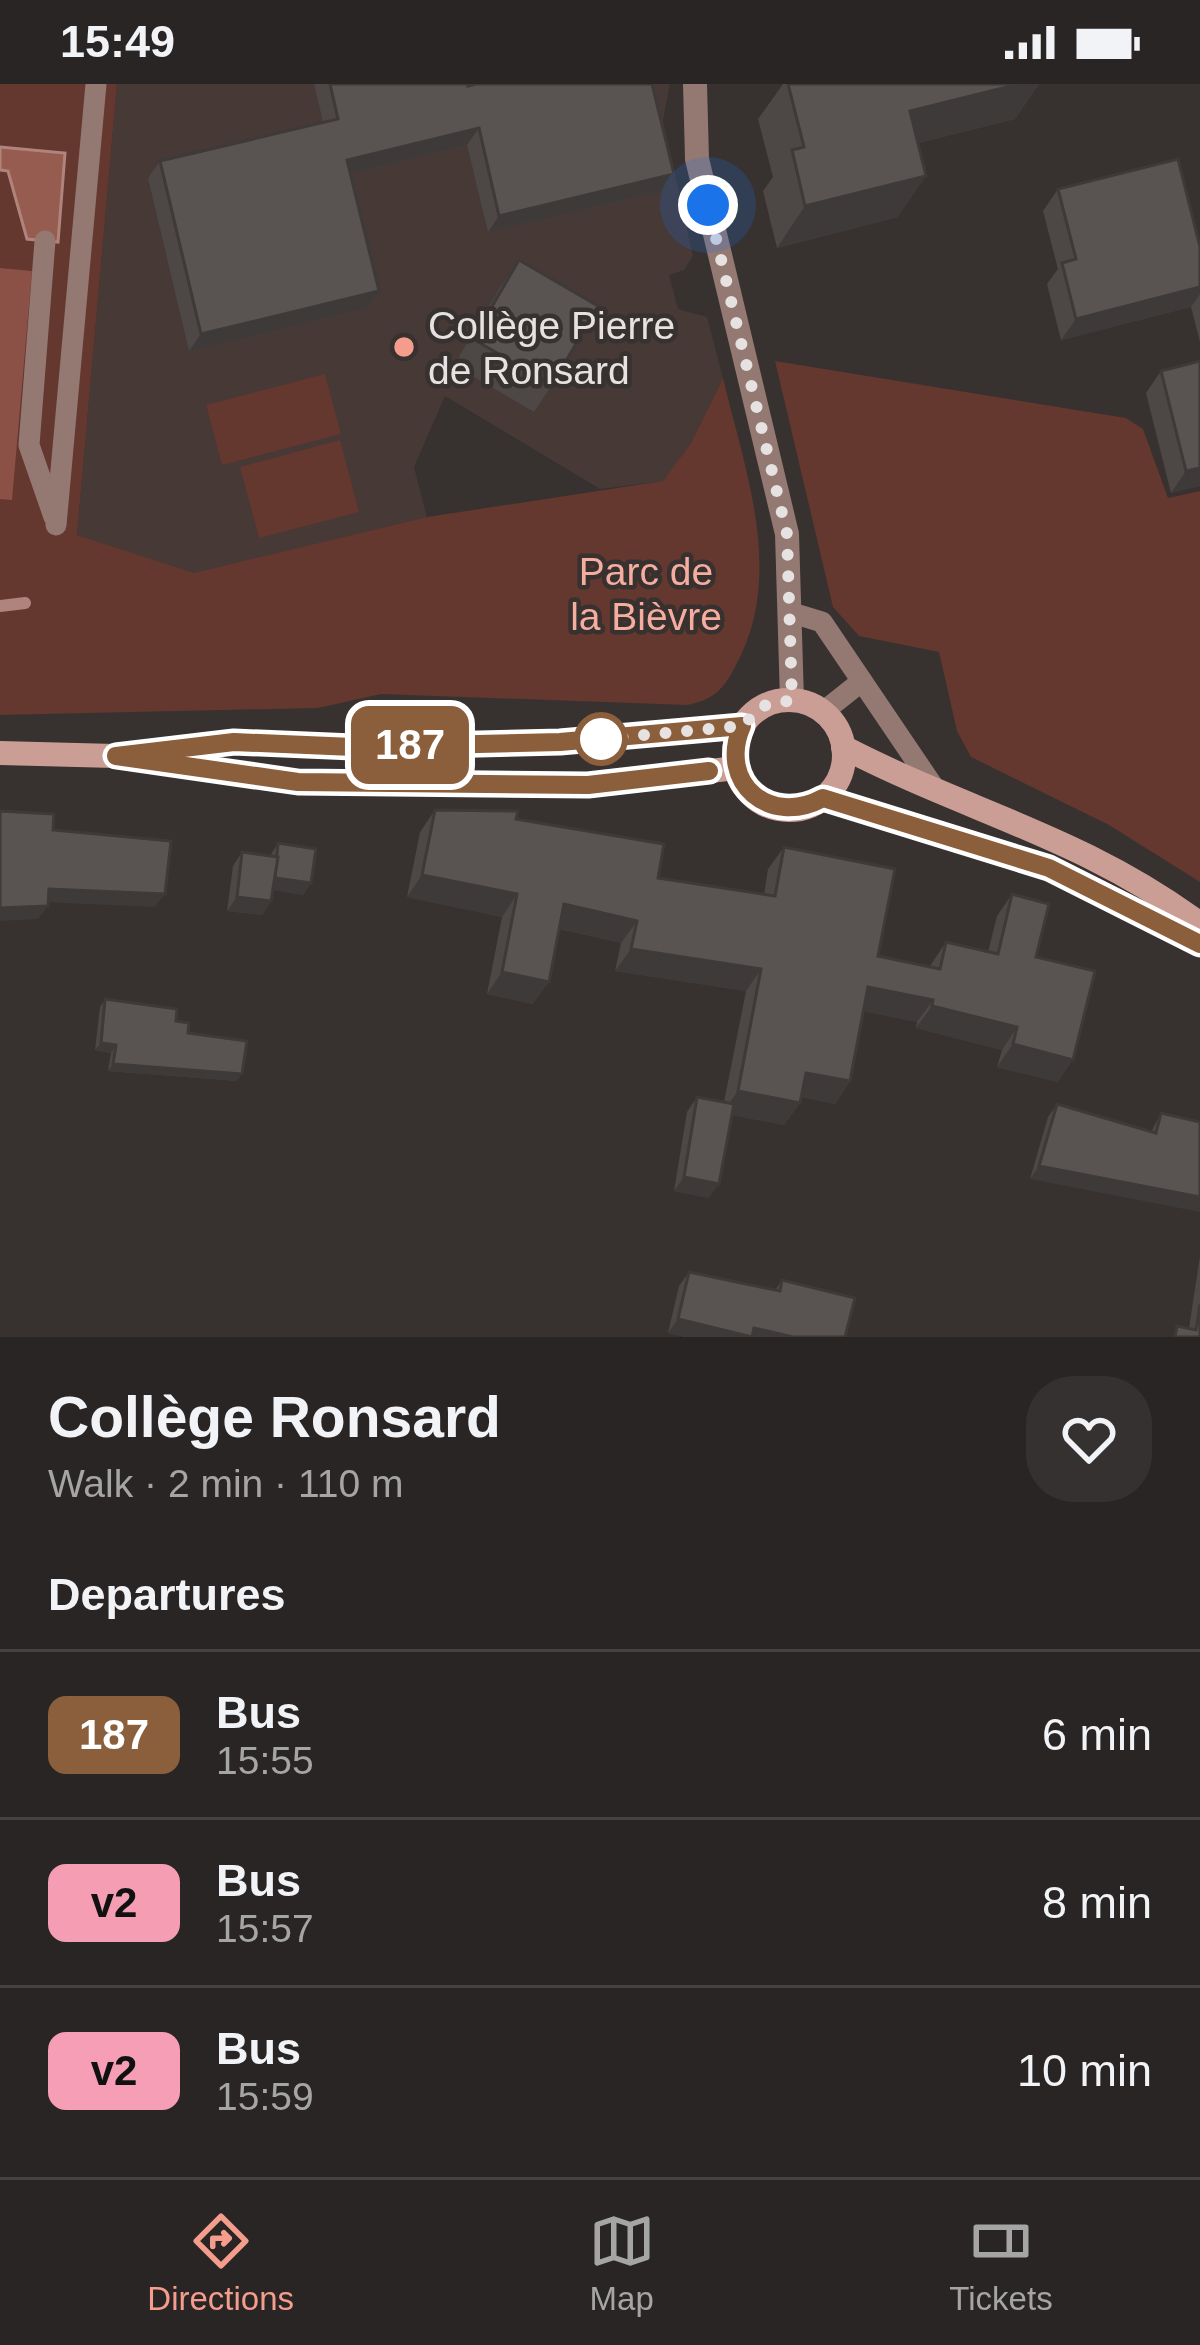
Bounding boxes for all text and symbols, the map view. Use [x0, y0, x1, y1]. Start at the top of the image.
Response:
text: 15:49 [60, 16, 175, 67]
your location [678, 175, 738, 235]
place label: Collège Pierre de Ronsard [428, 304, 675, 392]
marker: Collège Pierre de Ronsard [391, 334, 417, 360]
park label: Parc de la Bièvre [570, 550, 722, 638]
line badge: 187 [341, 706, 479, 784]
unlabelled marker [576, 714, 626, 764]
text: 187 [375, 721, 445, 768]
button: heart [1026, 1376, 1152, 1502]
text: Collège Ronsard [48, 1385, 501, 1449]
text: Walk · 2 min · 110 m [48, 1462, 403, 1505]
text: Departures [48, 1569, 286, 1620]
text: Bus [216, 1687, 301, 1738]
text: 6 min [1042, 1709, 1152, 1760]
text: 187 [79, 1711, 149, 1758]
text: 15:55 [216, 1739, 314, 1782]
text: Bus [216, 1855, 301, 1906]
text: 8 min [1042, 1877, 1152, 1928]
text: v2 [91, 1879, 137, 1926]
text: 15:57 [216, 1907, 314, 1950]
text: Bus [216, 2023, 301, 2074]
text: 10 min [1017, 2045, 1152, 2096]
text: v2 [91, 2047, 137, 2094]
text: 15:59 [216, 2075, 314, 2118]
tab: Directions [147, 2208, 294, 2318]
tab: Map [589, 2208, 655, 2318]
tab: Tickets [949, 2208, 1053, 2318]

